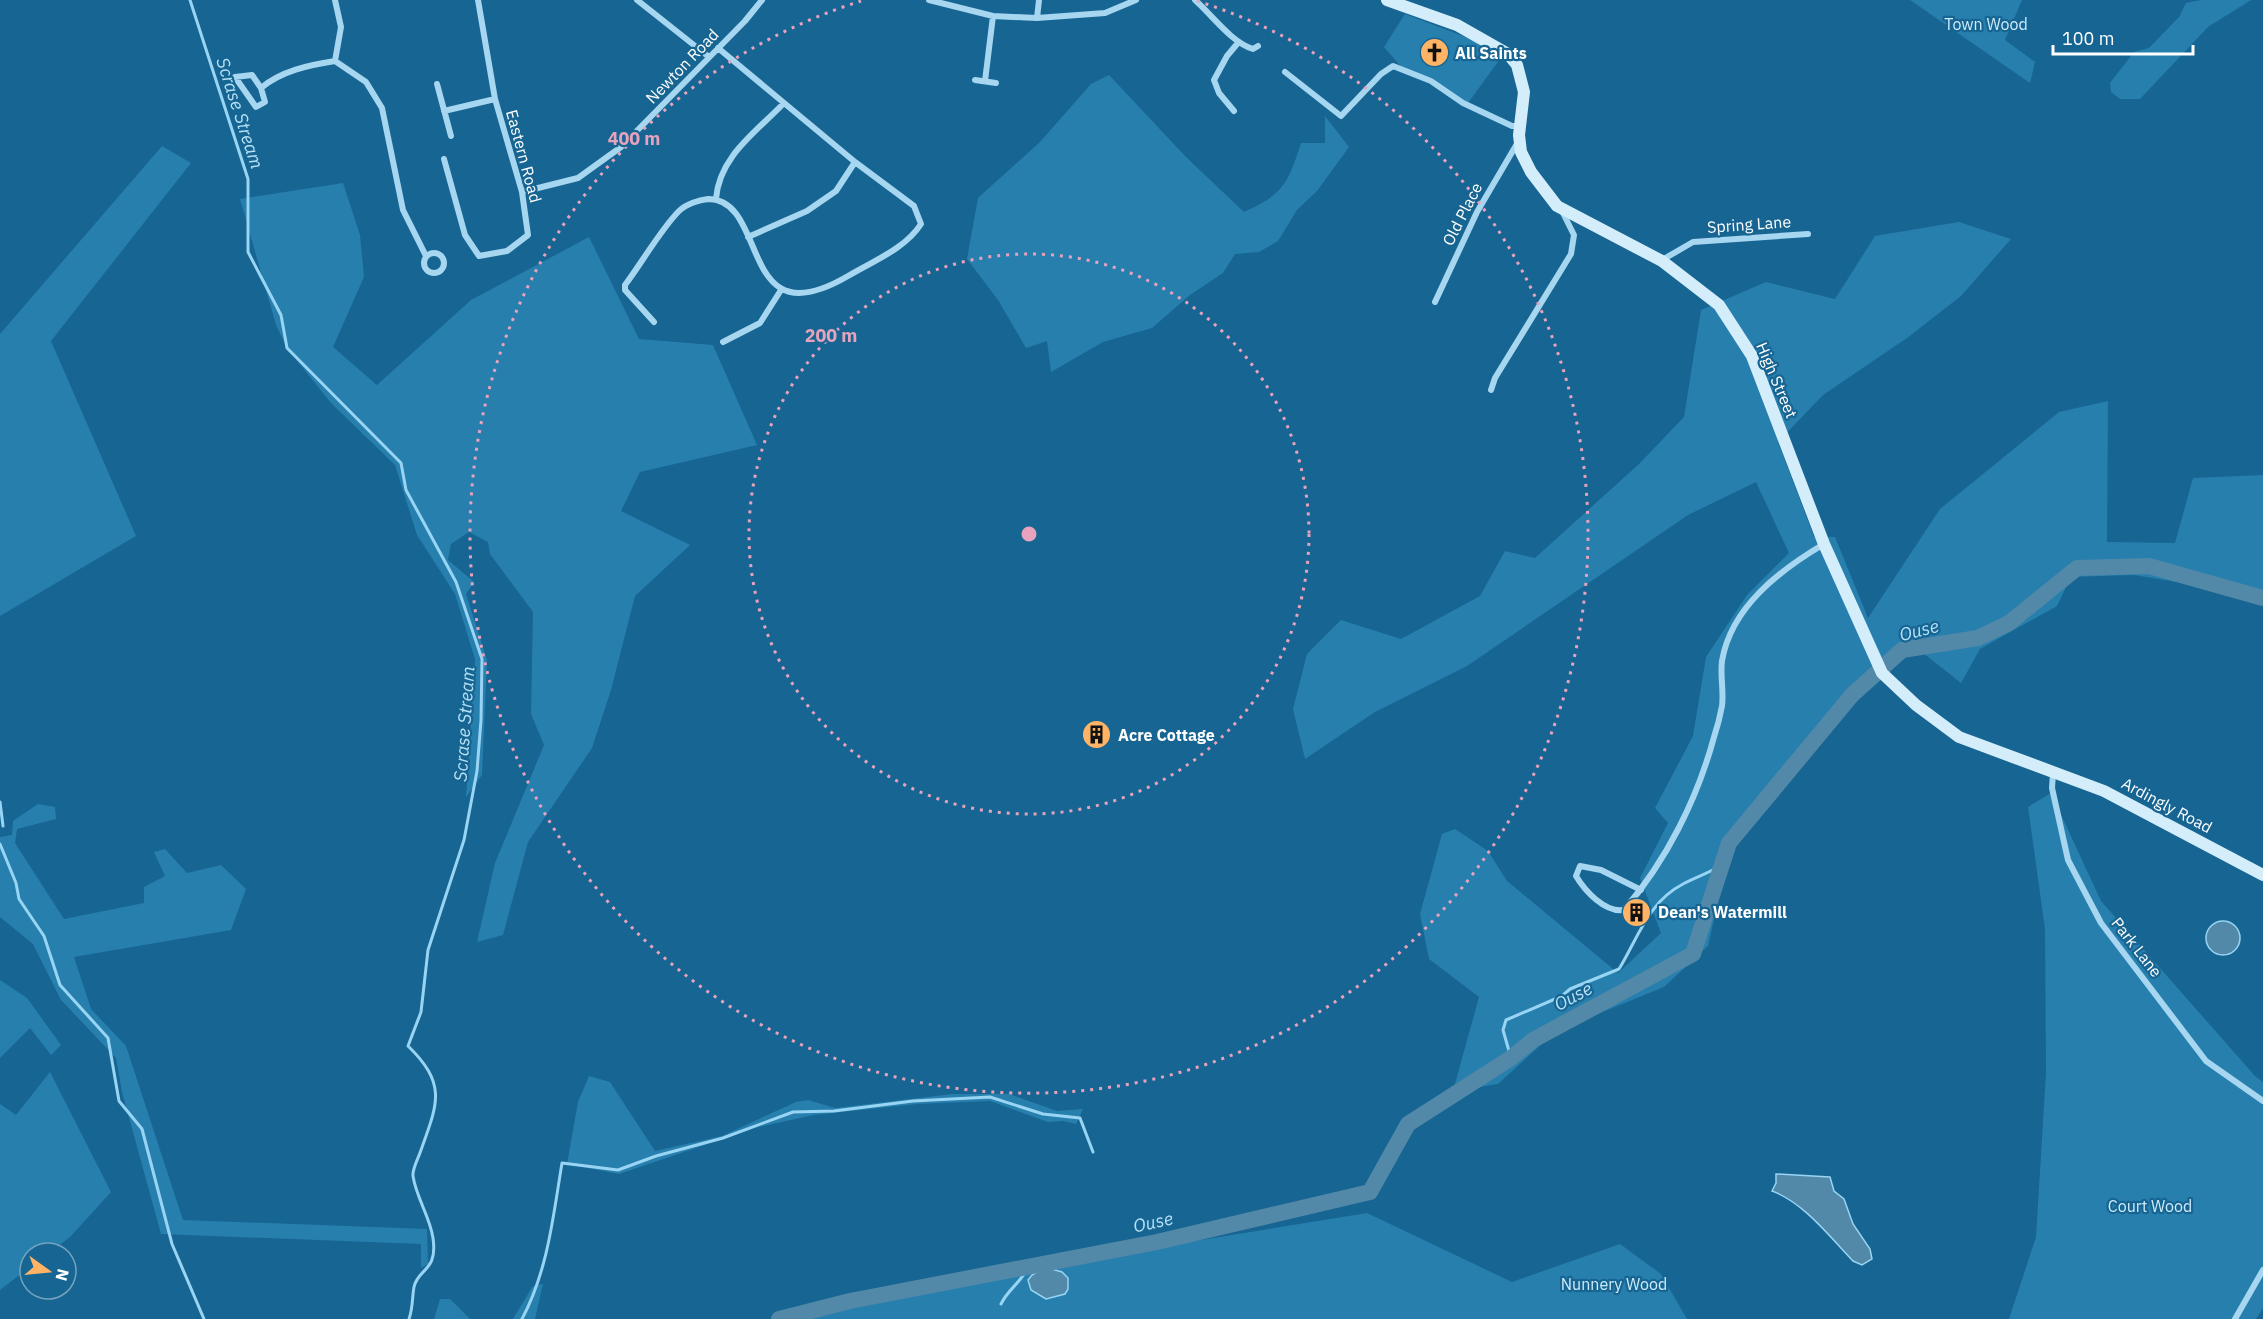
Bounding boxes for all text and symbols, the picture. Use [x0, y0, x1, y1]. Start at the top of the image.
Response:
park label: Town Wood [1944, 14, 2028, 34]
scale bar [2053, 18, 2192, 56]
street label: Newton Road [641, 24, 723, 108]
text: 100 m [2062, 27, 2114, 50]
church icon: All Saints [1418, 37, 1450, 69]
place label: All Saints [1455, 43, 1527, 63]
water label: Scrase Stream [211, 55, 269, 171]
street label: Eastern Road [502, 107, 546, 205]
text: 400 m [608, 127, 660, 150]
street label: Old Place [1438, 179, 1486, 249]
street label: Spring Lane [1706, 211, 1792, 237]
text: 200 m [805, 324, 857, 347]
street label: High Street [1752, 339, 1802, 421]
centre of rings [1019, 524, 1039, 544]
water label: Ouse [1897, 614, 1941, 646]
water label: Scrase Stream [448, 666, 480, 782]
building icon: Acre Cottage [1081, 719, 1113, 751]
place label: Acre Cottage [1118, 725, 1215, 745]
street label: Ardingly Road [2118, 773, 2216, 837]
building icon: Dean's Watermill [1621, 896, 1653, 928]
place label: Dean's Watermill [1658, 902, 1787, 922]
street label: Park Lane [2107, 913, 2167, 981]
water label: Ouse [1550, 976, 1596, 1016]
park label: Court Wood [2108, 1196, 2192, 1216]
water label: Ouse [1131, 1207, 1175, 1237]
north arrow [18, 1241, 78, 1301]
text: N [51, 1267, 74, 1283]
park label: Nunnery Wood [1561, 1274, 1667, 1294]

